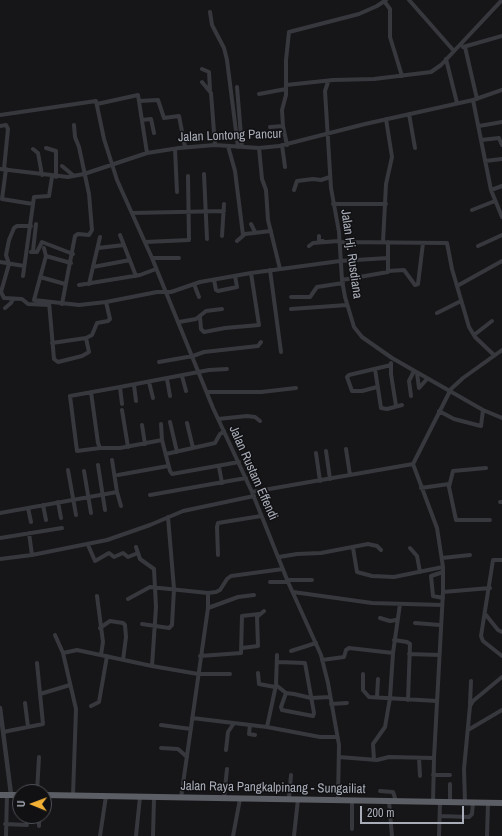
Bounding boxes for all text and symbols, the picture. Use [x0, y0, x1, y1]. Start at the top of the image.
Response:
street label: Jalan Lontong Pancur [178, 126, 282, 146]
street label: Jalan Hj. Rusdiana [337, 208, 365, 300]
street label: Jalan Rustam Effendi [225, 423, 281, 523]
street label: Jalan Raya Pangkalpinang - Sungailiat [180, 779, 366, 797]
north arrow [12, 784, 52, 824]
scale bar [362, 798, 466, 824]
text: U [14, 800, 28, 807]
text: 200 m [367, 805, 394, 821]

